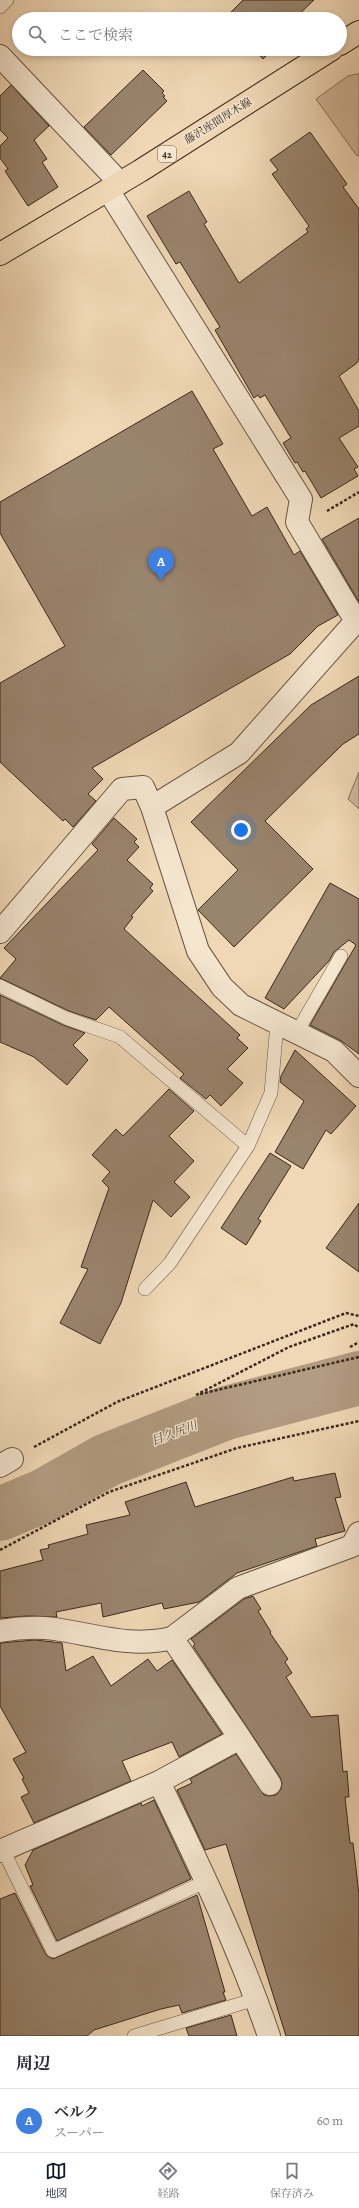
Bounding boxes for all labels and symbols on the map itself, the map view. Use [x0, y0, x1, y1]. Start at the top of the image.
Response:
street label: 藤沢座間厚木線 [181, 94, 255, 148]
road number: 42 [158, 146, 176, 162]
pin: A [148, 548, 174, 581]
your location [231, 820, 251, 840]
water label: 目久尻川 [149, 1416, 201, 1449]

